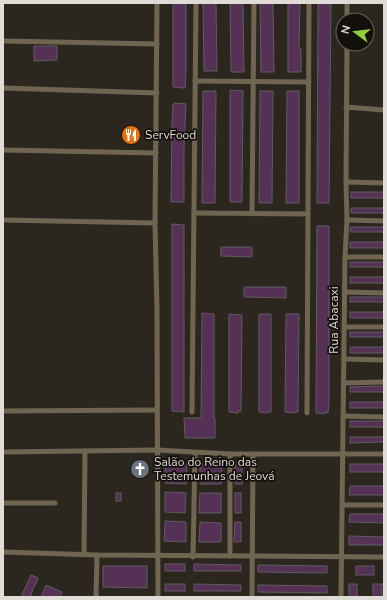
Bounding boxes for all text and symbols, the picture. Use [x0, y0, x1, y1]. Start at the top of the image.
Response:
north arrow [335, 12, 375, 52]
text: N [338, 24, 354, 35]
restaurant icon: ServFood [120, 124, 142, 146]
place label: ServFood [145, 127, 196, 143]
street label: Rua Abacaxi [326, 286, 342, 354]
place label: Salão do Reino das Testemunhas de Jeová [154, 454, 275, 484]
church icon: Salão do Reino das Testemunhas de Jeová [129, 458, 151, 480]

